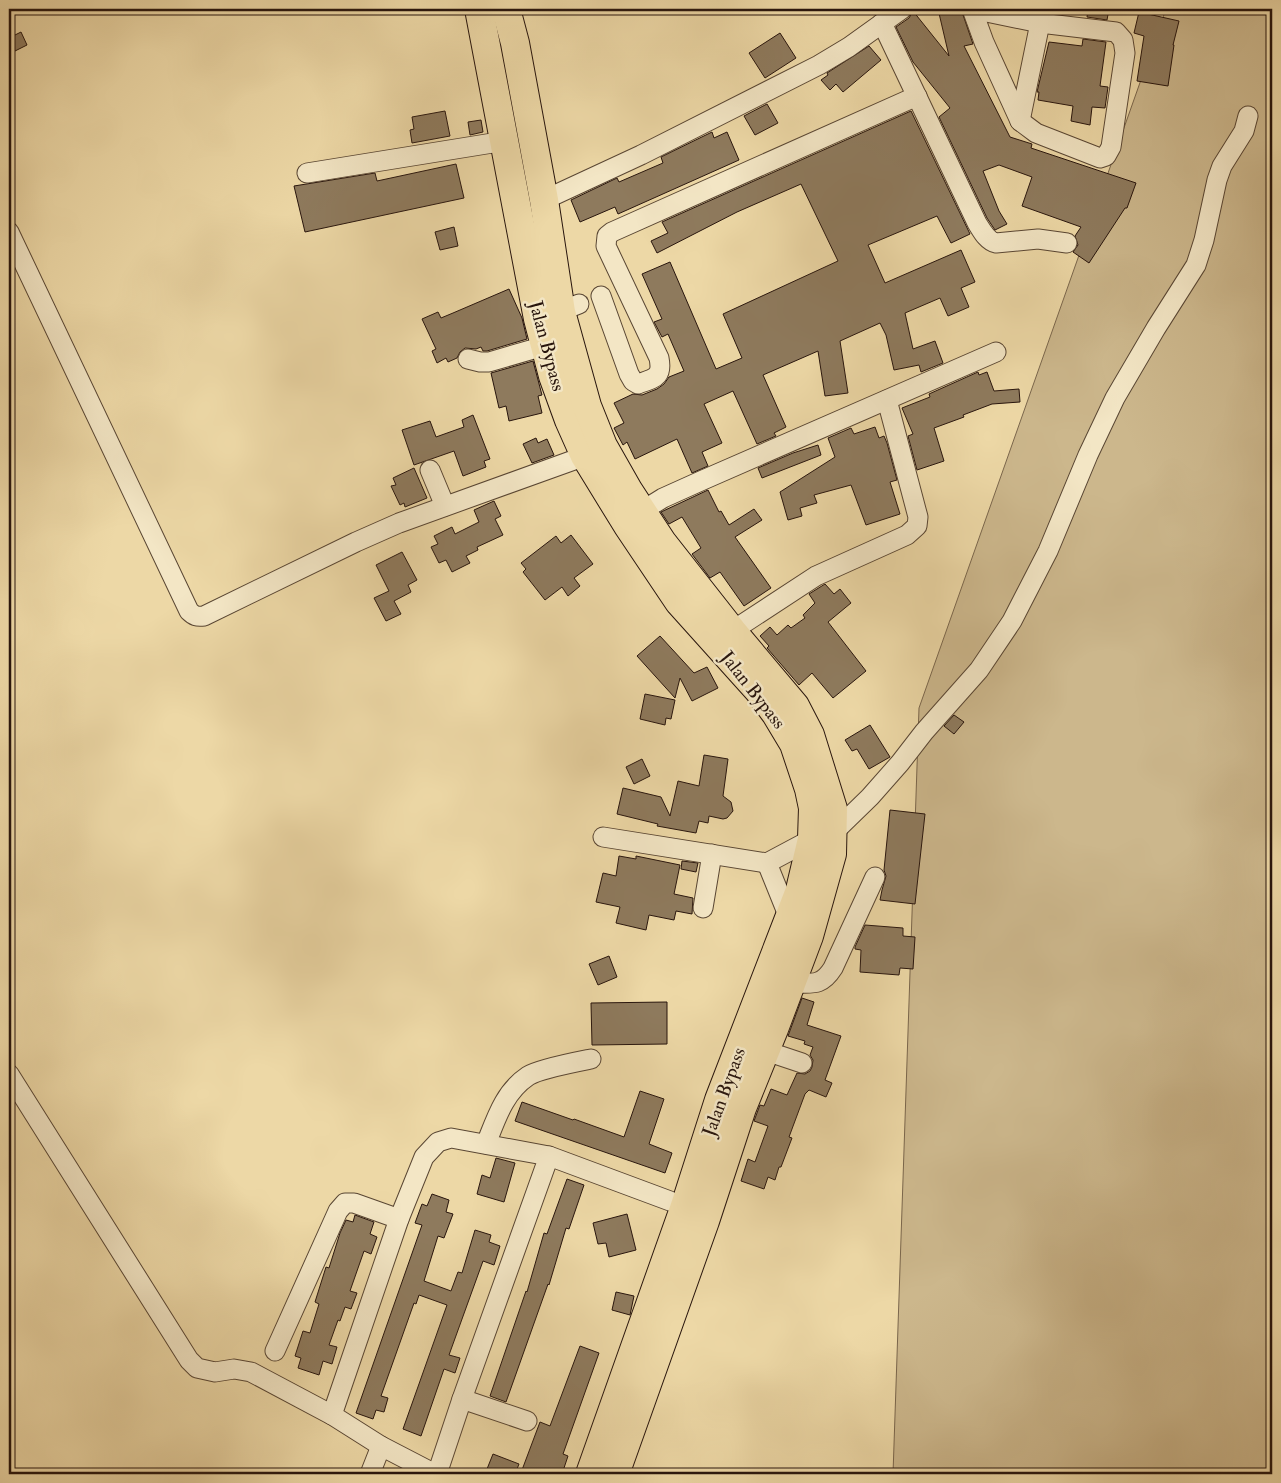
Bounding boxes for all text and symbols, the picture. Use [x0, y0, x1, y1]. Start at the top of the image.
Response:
street label: Jalan Bypass [522, 297, 571, 394]
street label: Jalan Bypass [714, 645, 791, 735]
street label: Jalan Bypass [697, 1044, 752, 1141]

